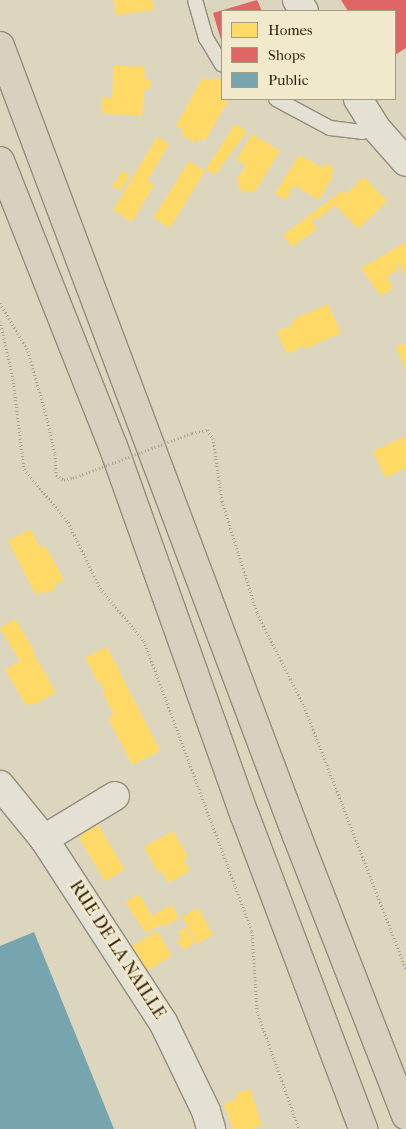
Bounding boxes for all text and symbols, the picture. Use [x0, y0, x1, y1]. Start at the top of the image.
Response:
legend [221, 10, 396, 100]
text: Homes [268, 21, 313, 39]
text: Shops [268, 46, 305, 64]
text: Public [268, 71, 308, 89]
street label: RUE DE LA NAILLE [64, 877, 170, 1023]

